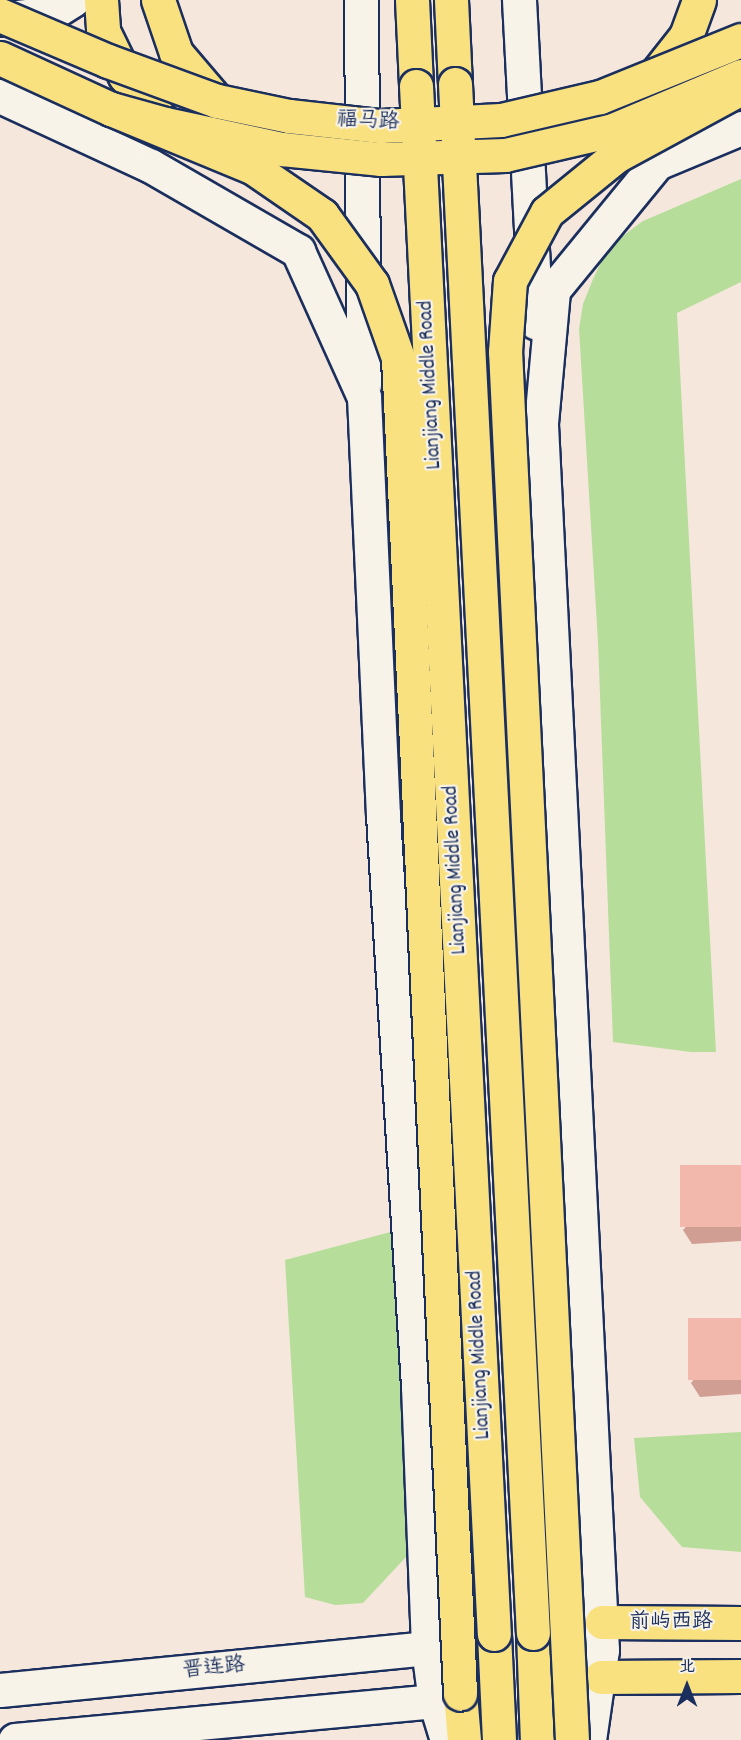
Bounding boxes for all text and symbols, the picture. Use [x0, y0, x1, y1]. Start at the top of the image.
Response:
street label: 福马路 [336, 108, 400, 136]
street label: Lianjiang Middle Road [414, 300, 448, 470]
street label: Lianjiang Middle Road [439, 785, 473, 955]
street label: Lianjiang Middle Road [463, 1270, 497, 1440]
street label: 前屿西路 [629, 1610, 713, 1636]
street label: 晋连路 [181, 1653, 247, 1685]
north arrow [657, 1656, 717, 1716]
text: 北 [679, 1656, 695, 1679]

